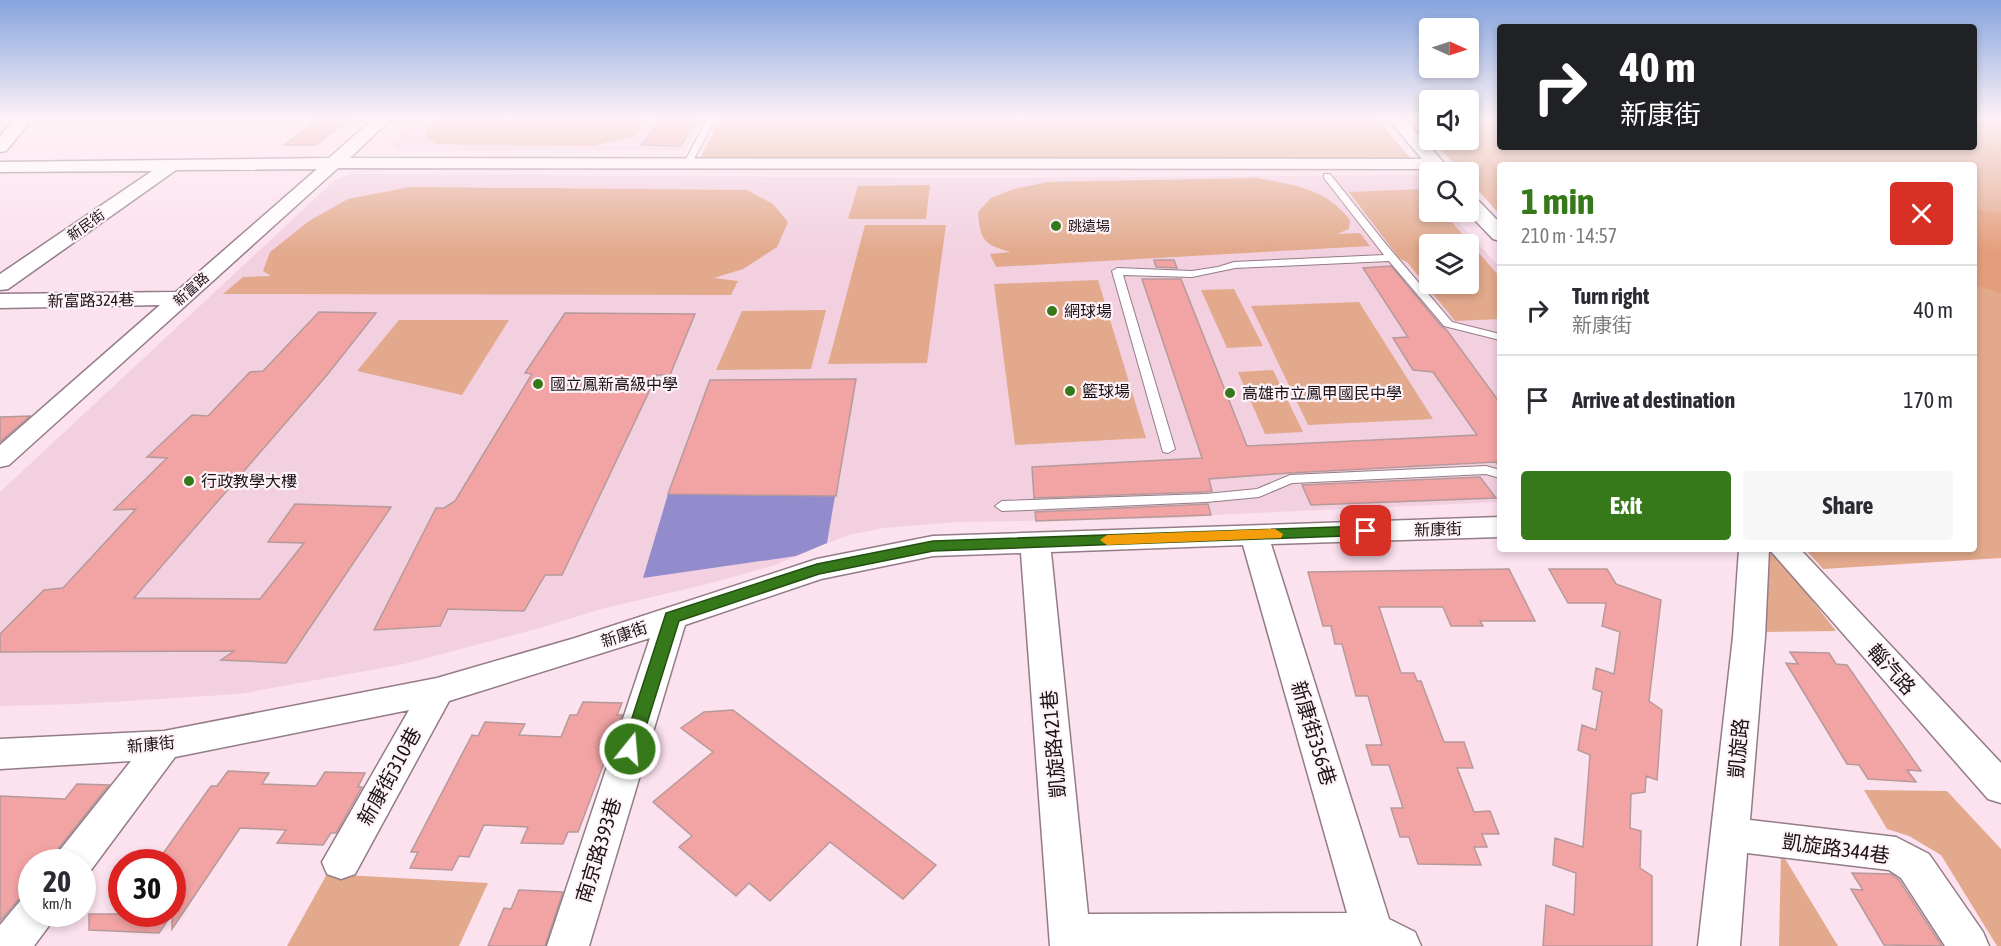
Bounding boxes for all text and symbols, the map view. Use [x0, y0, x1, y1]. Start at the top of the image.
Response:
north arrow [1419, 18, 1479, 78]
map controls [1419, 18, 1479, 294]
text: 40 m [1620, 43, 1695, 91]
icon: right [1521, 48, 1599, 126]
button: sound [1419, 90, 1479, 150]
text: 新康街 [1620, 99, 1701, 130]
button: search [1419, 162, 1479, 222]
text: 1 min [1521, 180, 1595, 222]
button: close [1890, 182, 1953, 245]
street label: 新民街 [64, 206, 108, 244]
place label: 跳遠場 [1068, 218, 1110, 234]
marker: 跳遠場 [1049, 219, 1063, 233]
text: 210 m · 14:57 [1521, 224, 1617, 247]
button: layers [1419, 234, 1479, 294]
street label: 新富路 [170, 269, 212, 309]
text: Turn right [1572, 283, 1649, 309]
street label: 新富路324巷 [48, 290, 134, 310]
icon: right [1521, 294, 1554, 327]
text: 40 m [1913, 297, 1953, 323]
place label: 網球場 [1064, 302, 1112, 320]
marker: 網球場 [1045, 304, 1059, 318]
text: 新康街 [1572, 313, 1632, 336]
place label: 國立鳳新高級中學 [550, 375, 678, 393]
marker: 國立鳳新高級中學 [531, 377, 545, 391]
place label: 籃球場 [1082, 382, 1130, 400]
marker: 籃球場 [1063, 384, 1077, 398]
place label: 高雄市立鳳甲國民中學 [1242, 384, 1402, 402]
icon: arrive [1521, 384, 1554, 417]
marker: 高雄市立鳳甲國民中學 [1223, 386, 1237, 400]
text: Arrive at destination [1572, 387, 1735, 413]
text: 170 m [1903, 387, 1953, 413]
button: Exit [1521, 471, 1731, 540]
button: Share [1743, 471, 1953, 540]
place label: 行政教學大樓 [201, 472, 297, 490]
marker: 行政教學大樓 [182, 474, 196, 488]
pin [1340, 505, 1391, 556]
icon: arrive [1349, 514, 1382, 547]
street label: 新康街 [1414, 519, 1462, 539]
street label: 新康街 [598, 618, 650, 650]
street label: 輜汽路 [1863, 639, 1921, 699]
street label: 新康街356巷 [1287, 678, 1341, 788]
street label: 凱旋路421巷 [1037, 689, 1069, 799]
position arrow [598, 717, 662, 781]
street label: 凱旋路 [1724, 717, 1752, 779]
street label: 新康街310巷 [353, 723, 425, 829]
street label: 新康街 [126, 733, 176, 755]
street label: 南京路393巷 [571, 795, 625, 905]
street label: 凱旋路344巷 [1781, 829, 1891, 867]
speed limit sign: 30 [108, 849, 186, 927]
text: 20 [43, 864, 71, 898]
text: km/h [42, 895, 72, 912]

